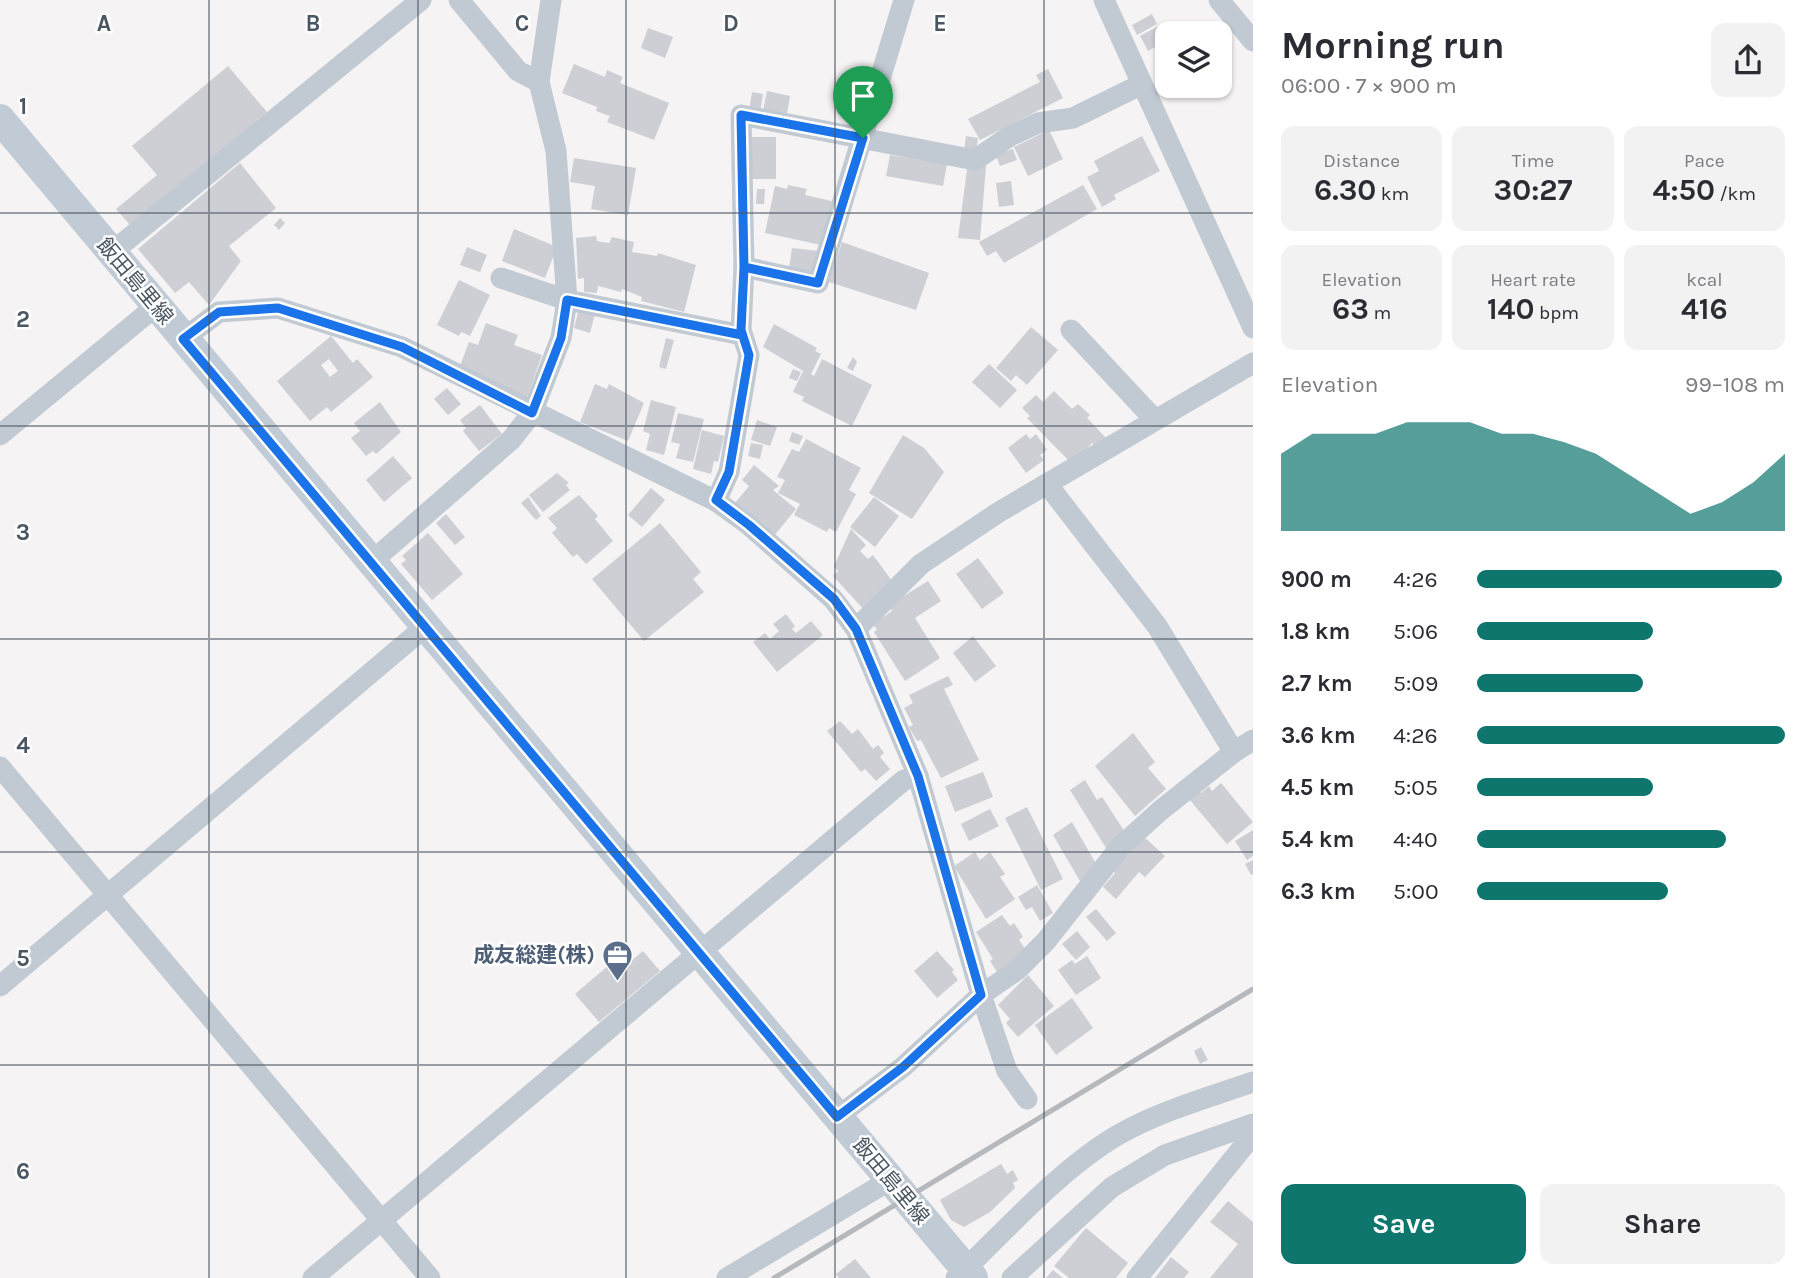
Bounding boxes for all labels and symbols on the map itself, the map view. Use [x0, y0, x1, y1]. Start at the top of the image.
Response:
text: A [97, 10, 111, 37]
text: B [306, 10, 320, 37]
text: C [515, 10, 529, 37]
text: D [723, 10, 739, 37]
text: E [933, 10, 947, 37]
pin [833, 66, 893, 138]
text: 1 [19, 93, 27, 120]
street label: 飯田島里線 [92, 233, 178, 329]
text: 2 [16, 306, 30, 333]
text: 3 [16, 519, 30, 546]
text: 4 [16, 732, 30, 759]
office icon: 成友総建(株) [601, 938, 635, 982]
place label: 成友総建(株) [473, 943, 595, 967]
text: 5 [16, 945, 30, 972]
street label: 飯田島里線 [848, 1133, 934, 1229]
text: 6 [16, 1158, 30, 1185]

